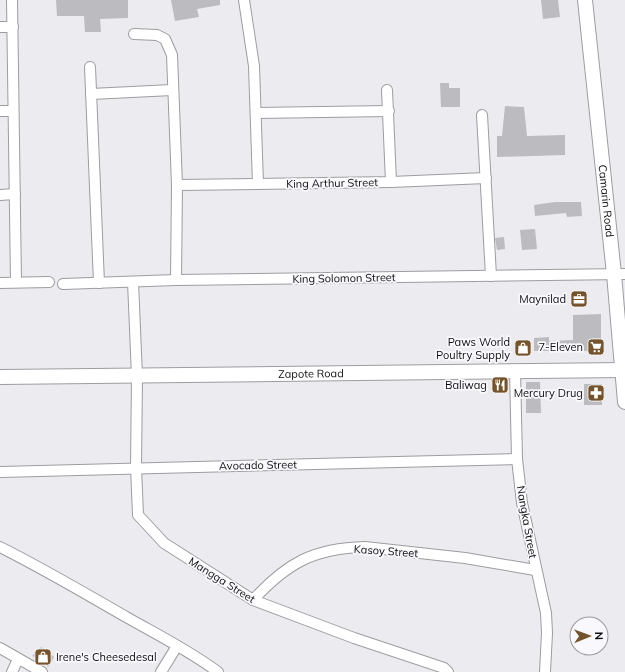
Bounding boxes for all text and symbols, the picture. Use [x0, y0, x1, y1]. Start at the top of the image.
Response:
street label: Camarin Road [595, 164, 617, 238]
street label: King Arthur Street [286, 175, 378, 191]
street label: King Solomon Street [292, 270, 396, 286]
office icon: Maynilad [569, 289, 589, 309]
place label: Maynilad [519, 292, 566, 306]
place label: Paws World Poultry Supply [436, 335, 510, 362]
supermarket icon: 7-Eleven [586, 337, 606, 357]
shop icon: Paws World Poultry Supply [513, 338, 533, 358]
place label: 7-Eleven [539, 340, 583, 354]
street label: Zapote Road [278, 366, 344, 381]
restaurant icon: Baliwag [490, 375, 510, 395]
place label: Baliwag [445, 378, 487, 392]
pharmacy icon: Mercury Drug [586, 383, 606, 403]
place label: Mercury Drug [514, 386, 583, 400]
street label: Avocado Street [219, 457, 297, 473]
street label: Nangka Street [514, 485, 540, 559]
street label: Kasoy Street [353, 542, 419, 560]
street label: Mangga Street [186, 554, 258, 606]
north arrow [569, 616, 609, 656]
text: N [592, 632, 606, 640]
shop icon: Irene's Cheesedesal [33, 647, 53, 667]
place label: Irene's Cheesedesal [56, 650, 157, 664]

